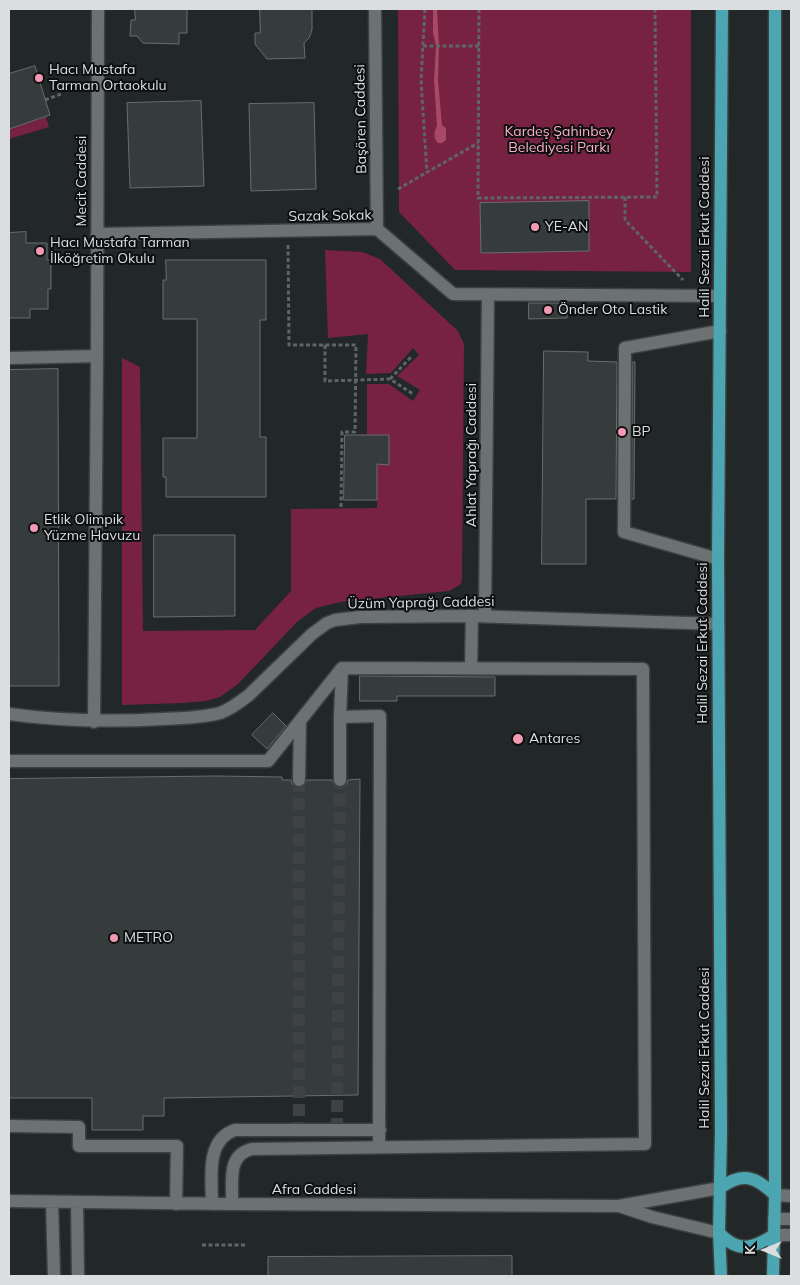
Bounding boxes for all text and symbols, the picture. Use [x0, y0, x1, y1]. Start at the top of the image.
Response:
place label: Hacı Mustafa Tarman Ortaokulu [49, 62, 167, 94]
street label: Başören Caddesi [352, 64, 370, 174]
marker: Hacı Mustafa Tarman Ortaokulu [33, 72, 45, 84]
park label: Kardeş Şahinbey Belediyesi Parkı [504, 124, 614, 156]
street label: Mecit Caddesi [74, 136, 90, 226]
street label: Halil Sezai Erkut Caddesi [697, 156, 713, 318]
street label: Sazak Sokak [288, 207, 372, 225]
place label: YE-AN [545, 219, 588, 235]
marker: YE-AN [529, 221, 541, 233]
place label: Hacı Mustafa Tarman İlköğretim Okulu [50, 235, 190, 268]
marker: Hacı Mustafa Tarman İlköğretim Okulu [34, 245, 46, 257]
place label: Önder Oto Lastik [558, 302, 667, 318]
marker: Önder Oto Lastik [542, 304, 554, 316]
street label: Ahlat Yaprağı Caddesi [464, 383, 480, 527]
place label: BP [632, 424, 651, 440]
marker: BP [616, 426, 628, 438]
place label: Etlik Olimpik Yüzme Havuzu [44, 512, 140, 544]
marker: Etlik Olimpik Yüzme Havuzu [28, 522, 40, 534]
street label: Halil Sezai Erkut Caddesi [695, 562, 711, 724]
street label: Üzüm Yaprağı Caddesi [347, 593, 495, 613]
place label: Antares [529, 731, 580, 747]
marker: Antares [511, 732, 525, 746]
place label: METRO [124, 930, 173, 946]
marker: METRO [108, 932, 120, 944]
street label: Halil Sezai Erkut Caddesi [697, 967, 713, 1129]
street label: Afra Caddesi [272, 1182, 356, 1198]
north arrow [740, 1225, 790, 1275]
text: K [741, 1245, 759, 1255]

